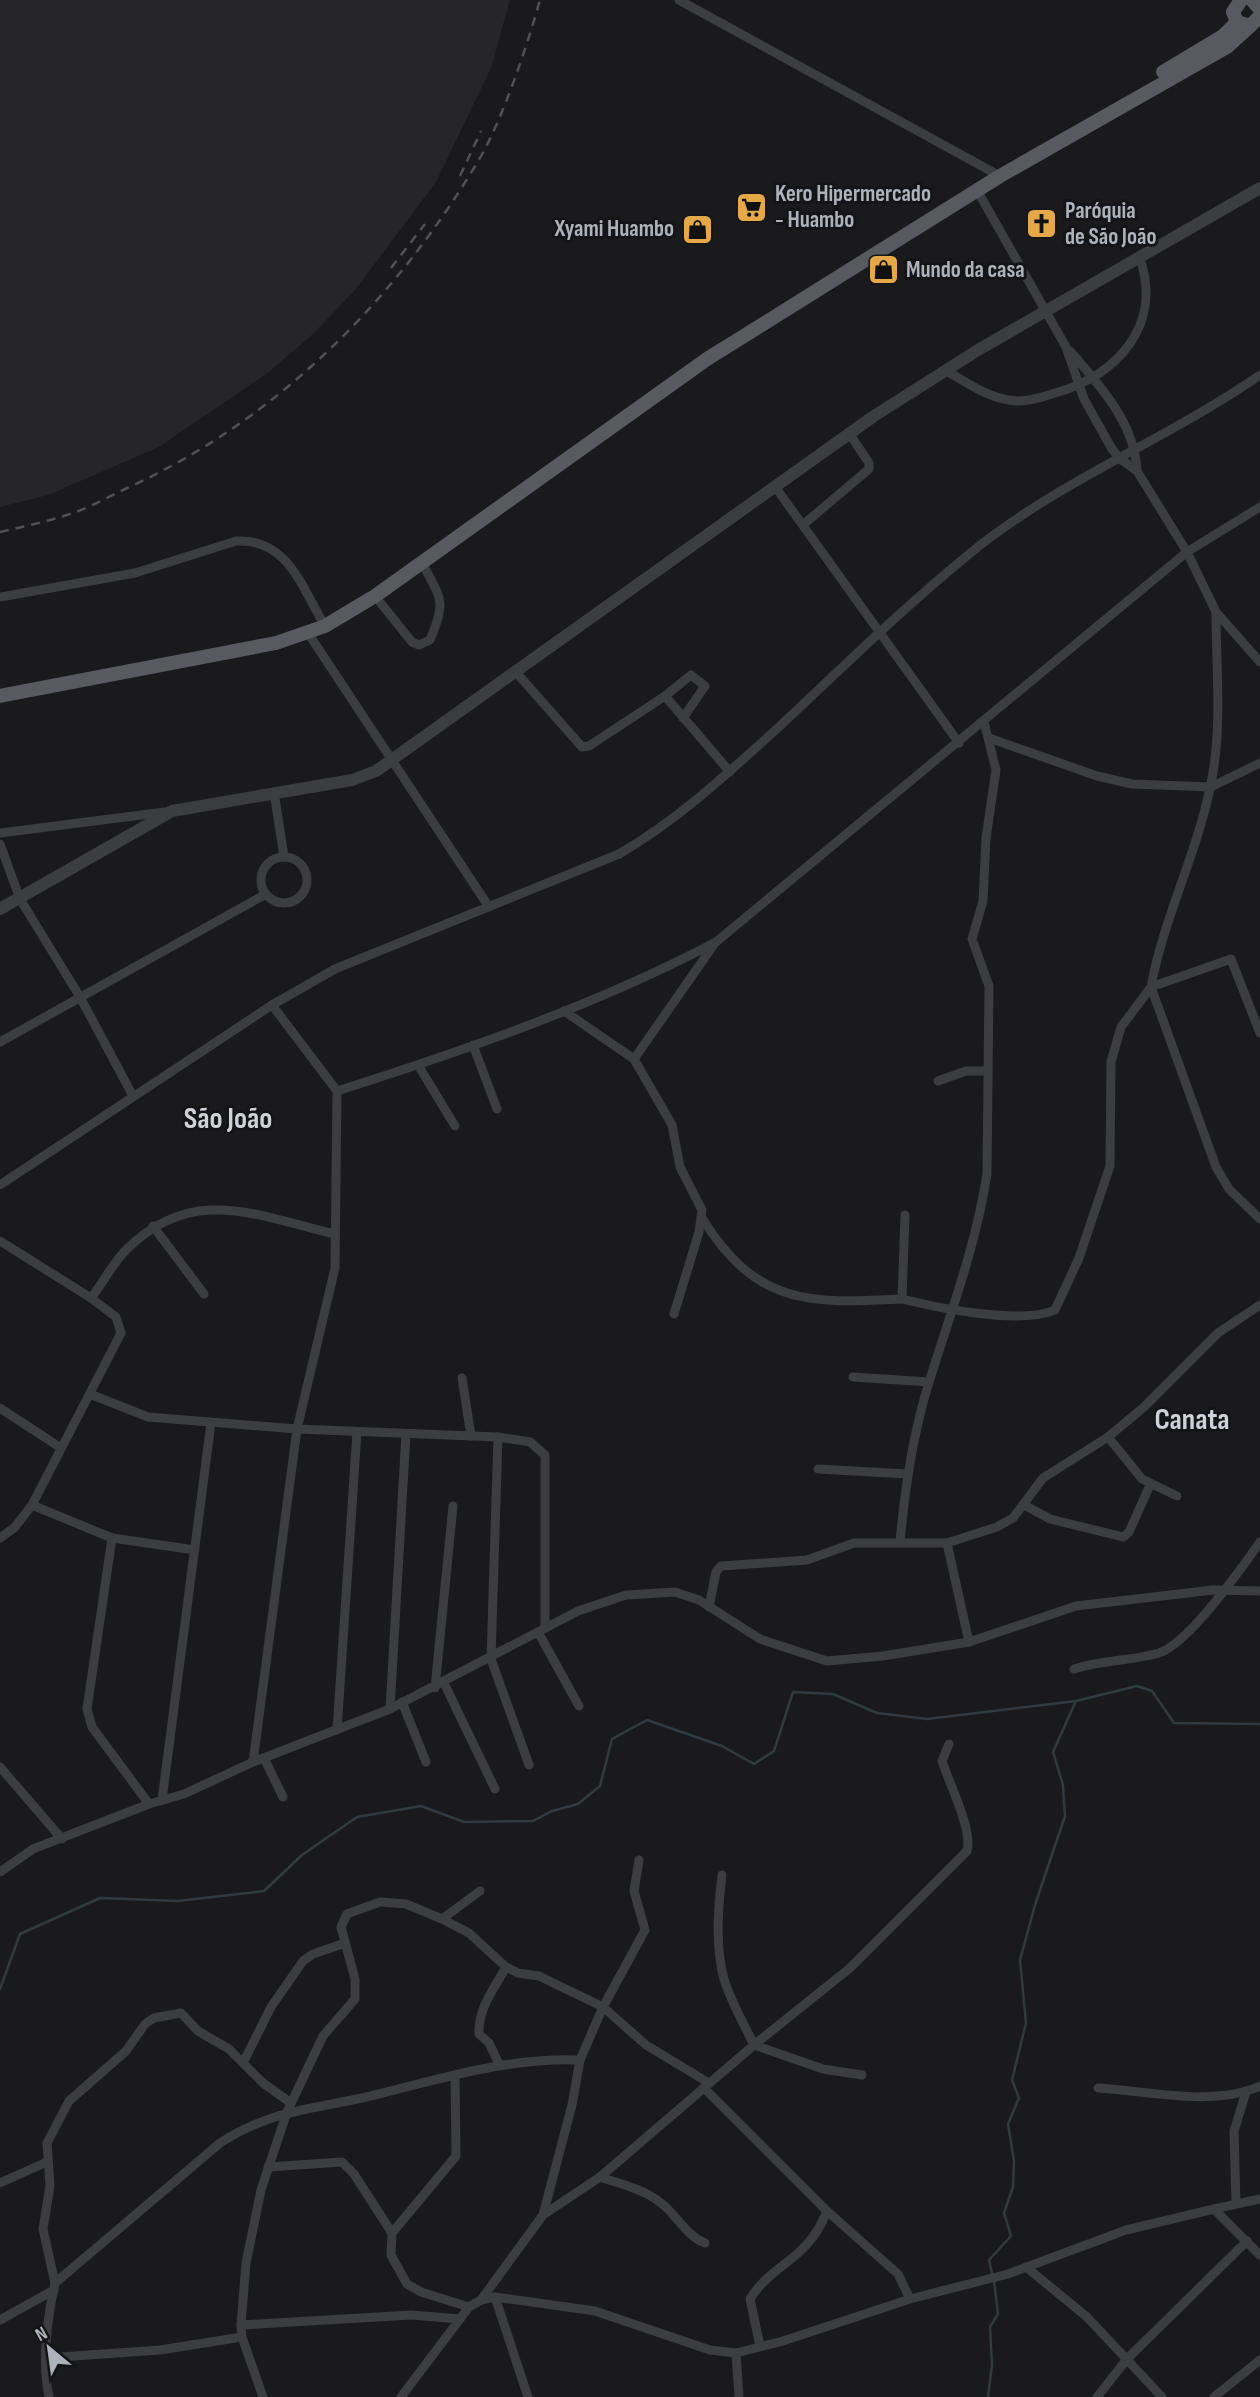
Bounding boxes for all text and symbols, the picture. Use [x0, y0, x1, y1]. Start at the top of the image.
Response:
place label: Kero Hipermercado - Huambo [775, 180, 931, 234]
supermarket icon: Kero Hipermercado - Huambo [735, 190, 769, 224]
place label: Paróquia de São João [1065, 197, 1156, 251]
church icon: Paróquia de São João [1025, 207, 1059, 241]
shop icon: Xyami Huambo [680, 212, 714, 246]
place label: Xyami Huambo [553, 215, 674, 243]
shop icon: Mundo da casa [866, 253, 900, 287]
place label: Mundo da casa [906, 256, 1025, 284]
district label: São João [184, 1101, 272, 1137]
district label: Canata [1154, 1402, 1230, 1438]
north arrow [14, 2313, 84, 2383]
text: N [31, 2322, 52, 2347]

